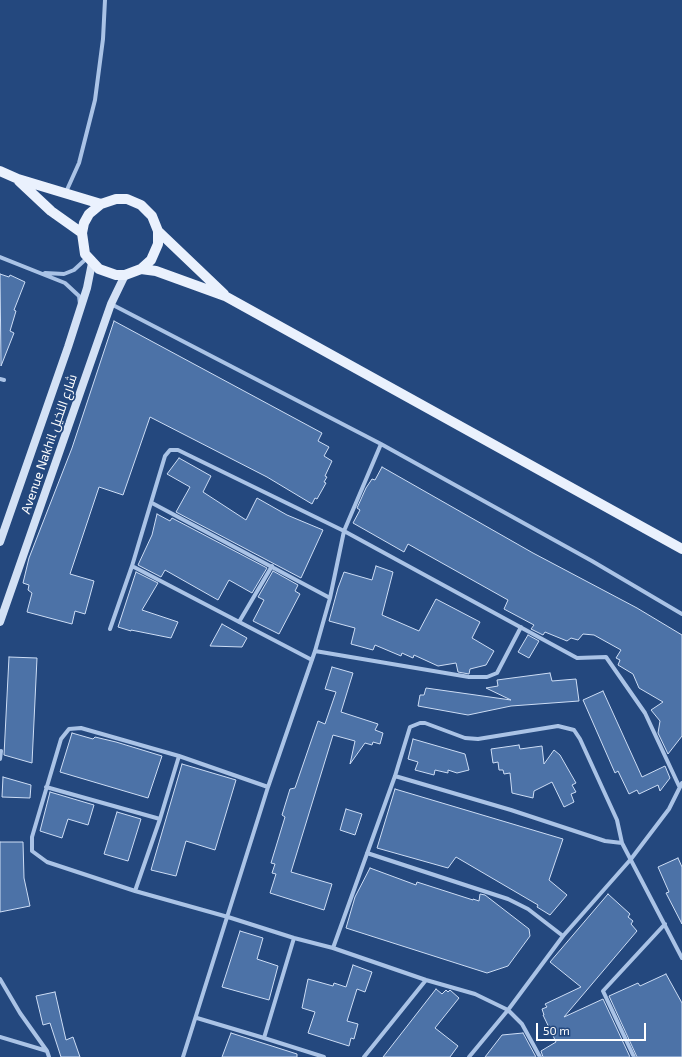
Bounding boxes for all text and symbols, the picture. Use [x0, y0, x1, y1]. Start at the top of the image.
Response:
street label: Avenue Nakhil شارع النخيل [18, 372, 80, 516]
scale bar [538, 1015, 648, 1041]
text: 50 m [543, 1023, 570, 1037]

